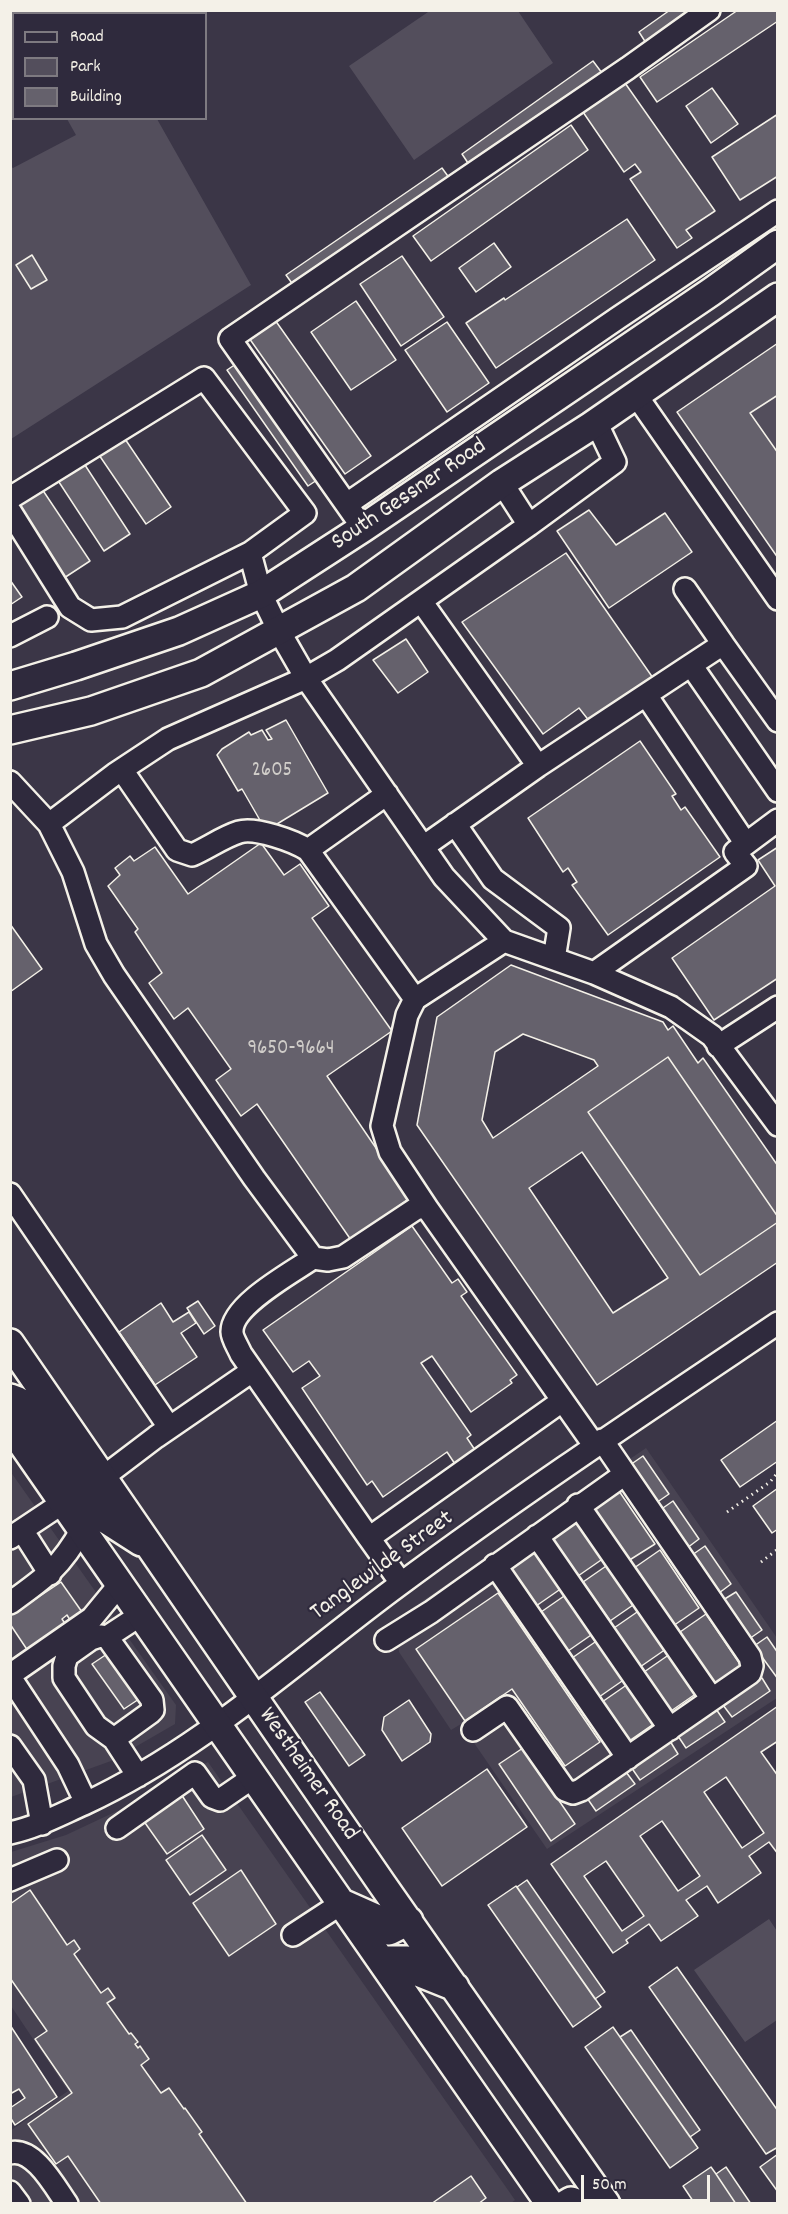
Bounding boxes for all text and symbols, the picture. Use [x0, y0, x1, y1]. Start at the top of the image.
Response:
legend [12, 12, 207, 120]
text: Road [70, 25, 104, 50]
text: Park [70, 55, 101, 80]
text: Building [70, 85, 122, 110]
street label: South Gessner Road [327, 434, 493, 558]
house number: 2605 [252, 759, 292, 785]
house number: 9650-9664 [247, 1037, 335, 1063]
street label: Tanglewilde Street [306, 1505, 460, 1629]
street label: Westheimer Road [251, 1703, 363, 1847]
scale bar [584, 2163, 713, 2201]
text: 50 m [592, 2173, 627, 2198]

